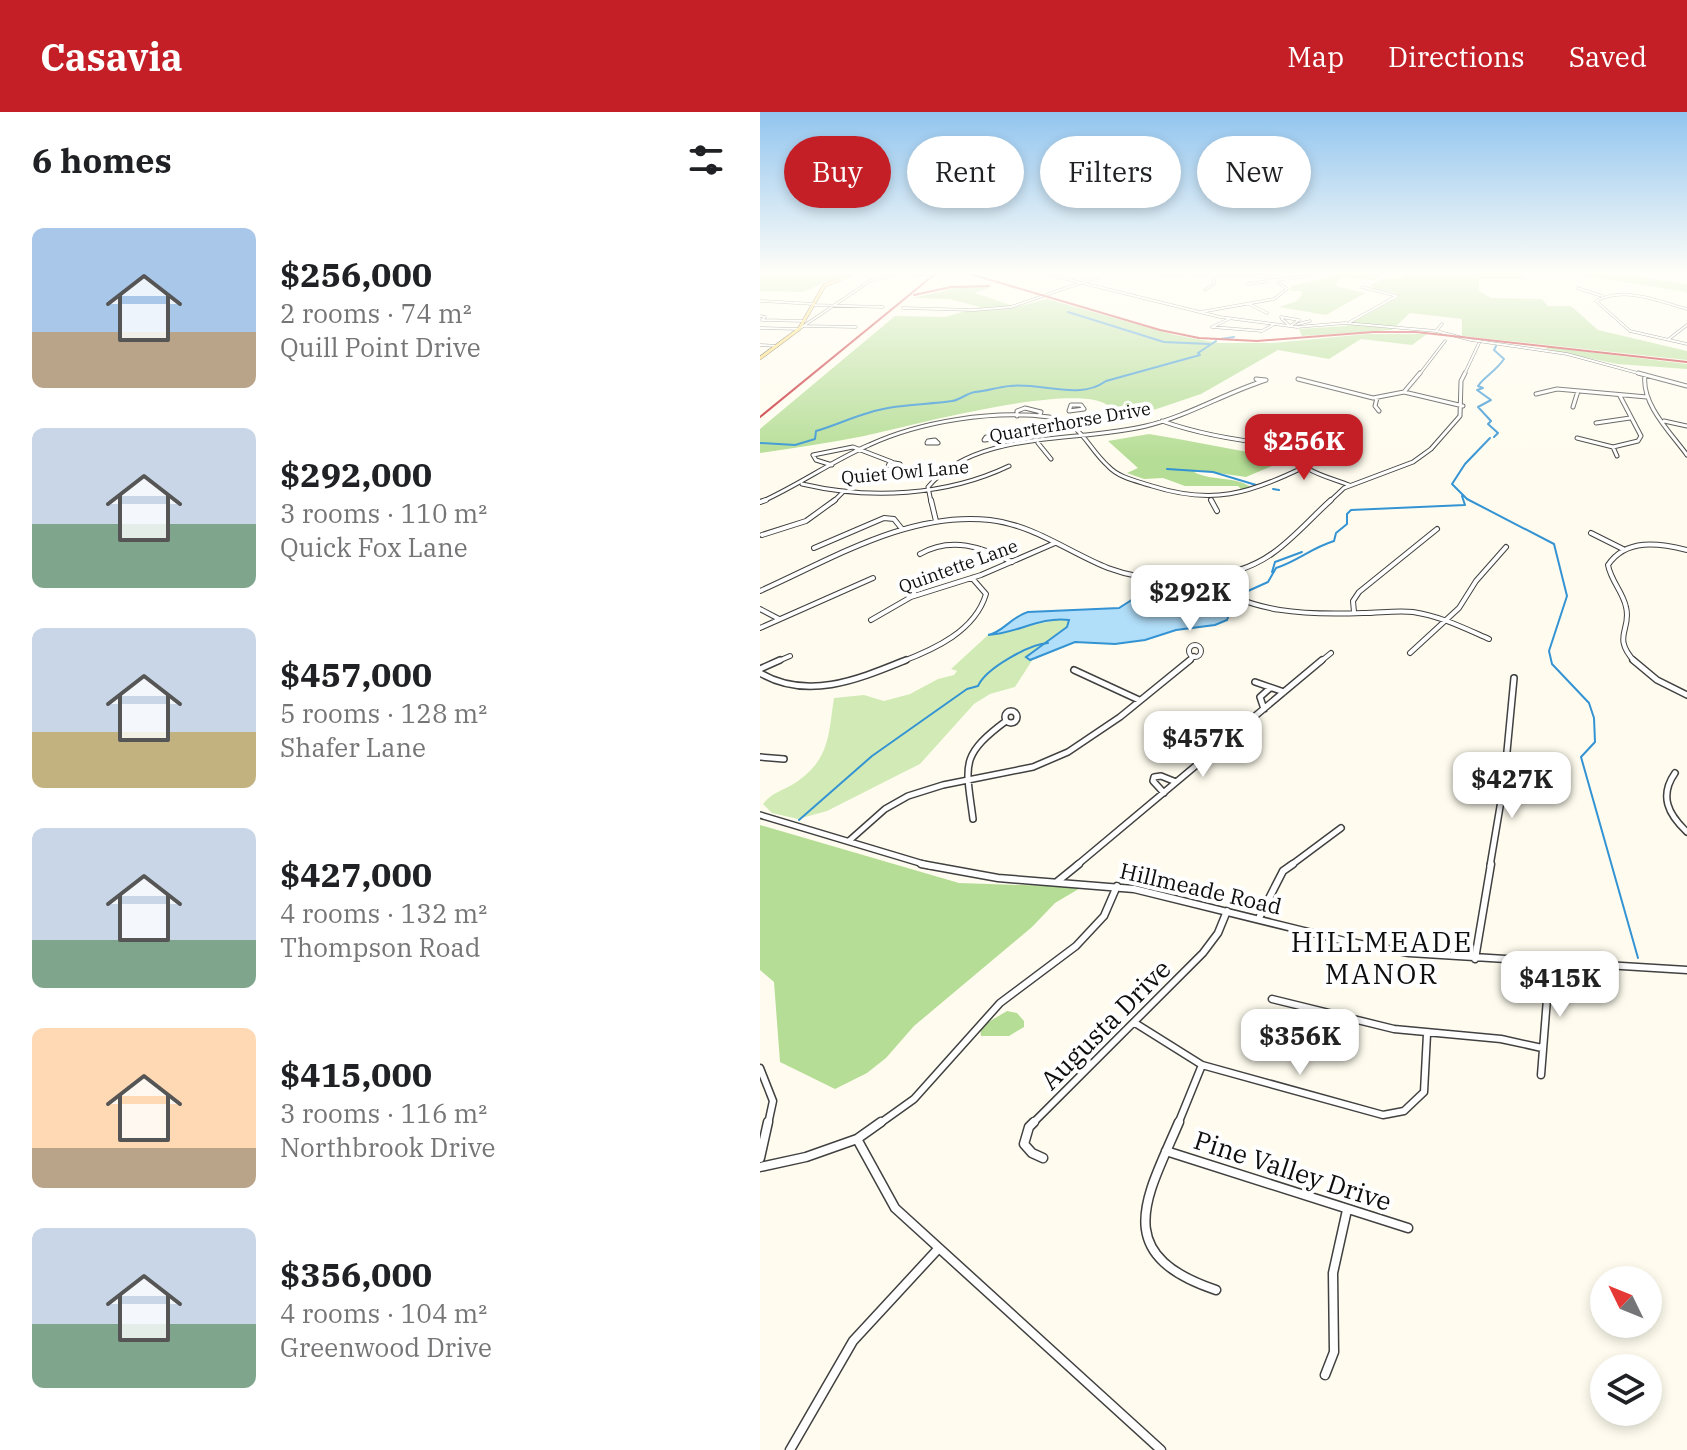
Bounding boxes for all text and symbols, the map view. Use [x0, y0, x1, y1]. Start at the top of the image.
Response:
text: Casavia [40, 32, 183, 81]
text: Map [1287, 38, 1344, 75]
text: Directions [1388, 38, 1525, 75]
text: Saved [1569, 38, 1647, 75]
chip: Buy [784, 136, 891, 208]
chip: Rent [907, 136, 1024, 208]
chip: Filters [1040, 136, 1181, 208]
chip: New [1197, 136, 1311, 208]
text: 6 homes [32, 138, 172, 182]
icon: filters [684, 138, 728, 182]
text: $256,000 [280, 252, 432, 296]
icon: home [96, 260, 192, 356]
text: 2 rooms · 74 m² [280, 296, 472, 330]
text: Quill Point Drive [280, 330, 481, 364]
street label: Quarterhorse Drive [988, 396, 1152, 448]
pin: $256K [1248, 414, 1360, 482]
text: $256K [1263, 423, 1345, 457]
text: $292,000 [280, 452, 432, 496]
street label: Quiet Owl Lane [840, 455, 970, 489]
icon: home [96, 460, 192, 556]
text: 3 rooms · 110 m² [280, 496, 487, 530]
text: Quick Fox Lane [280, 530, 468, 564]
street label: Quintette Lane [895, 534, 1021, 598]
pin: $292K [1134, 565, 1246, 633]
text: $292K [1149, 574, 1231, 608]
text: $457,000 [280, 652, 432, 696]
icon: home [96, 660, 192, 756]
text: 5 rooms · 128 m² [280, 696, 487, 730]
pin: $457K [1147, 711, 1259, 779]
text: $457K [1162, 720, 1244, 754]
text: Shafer Lane [280, 730, 426, 764]
pin: $427K [1456, 752, 1568, 820]
text: $427K [1471, 761, 1553, 795]
text: $427,000 [280, 852, 432, 896]
street label: Hillmeade Road [1117, 855, 1285, 921]
icon: home [96, 860, 192, 956]
text: 4 rooms · 132 m² [280, 896, 487, 930]
district label: HILLMEADE MANOR [1291, 923, 1473, 992]
text: Thompson Road [280, 930, 481, 964]
street label: Augusta Drive [1032, 951, 1178, 1097]
pin: $415K [1504, 951, 1616, 1019]
text: $415K [1519, 960, 1601, 994]
pin: $356K [1244, 1009, 1356, 1077]
text: $356K [1259, 1018, 1341, 1052]
text: $415,000 [280, 1052, 432, 1096]
icon: home [96, 1060, 192, 1156]
text: 3 rooms · 116 m² [280, 1096, 487, 1130]
street label: Pine Valley Drive [1190, 1122, 1396, 1218]
text: Northbrook Drive [280, 1130, 495, 1164]
text: $356,000 [280, 1252, 432, 1296]
icon: home [96, 1260, 192, 1356]
north arrow [1590, 1266, 1662, 1338]
map controls [1590, 1266, 1662, 1426]
text: 4 rooms · 104 m² [280, 1296, 487, 1330]
text: Greenwood Drive [280, 1330, 492, 1364]
button: layers [1590, 1354, 1662, 1426]

